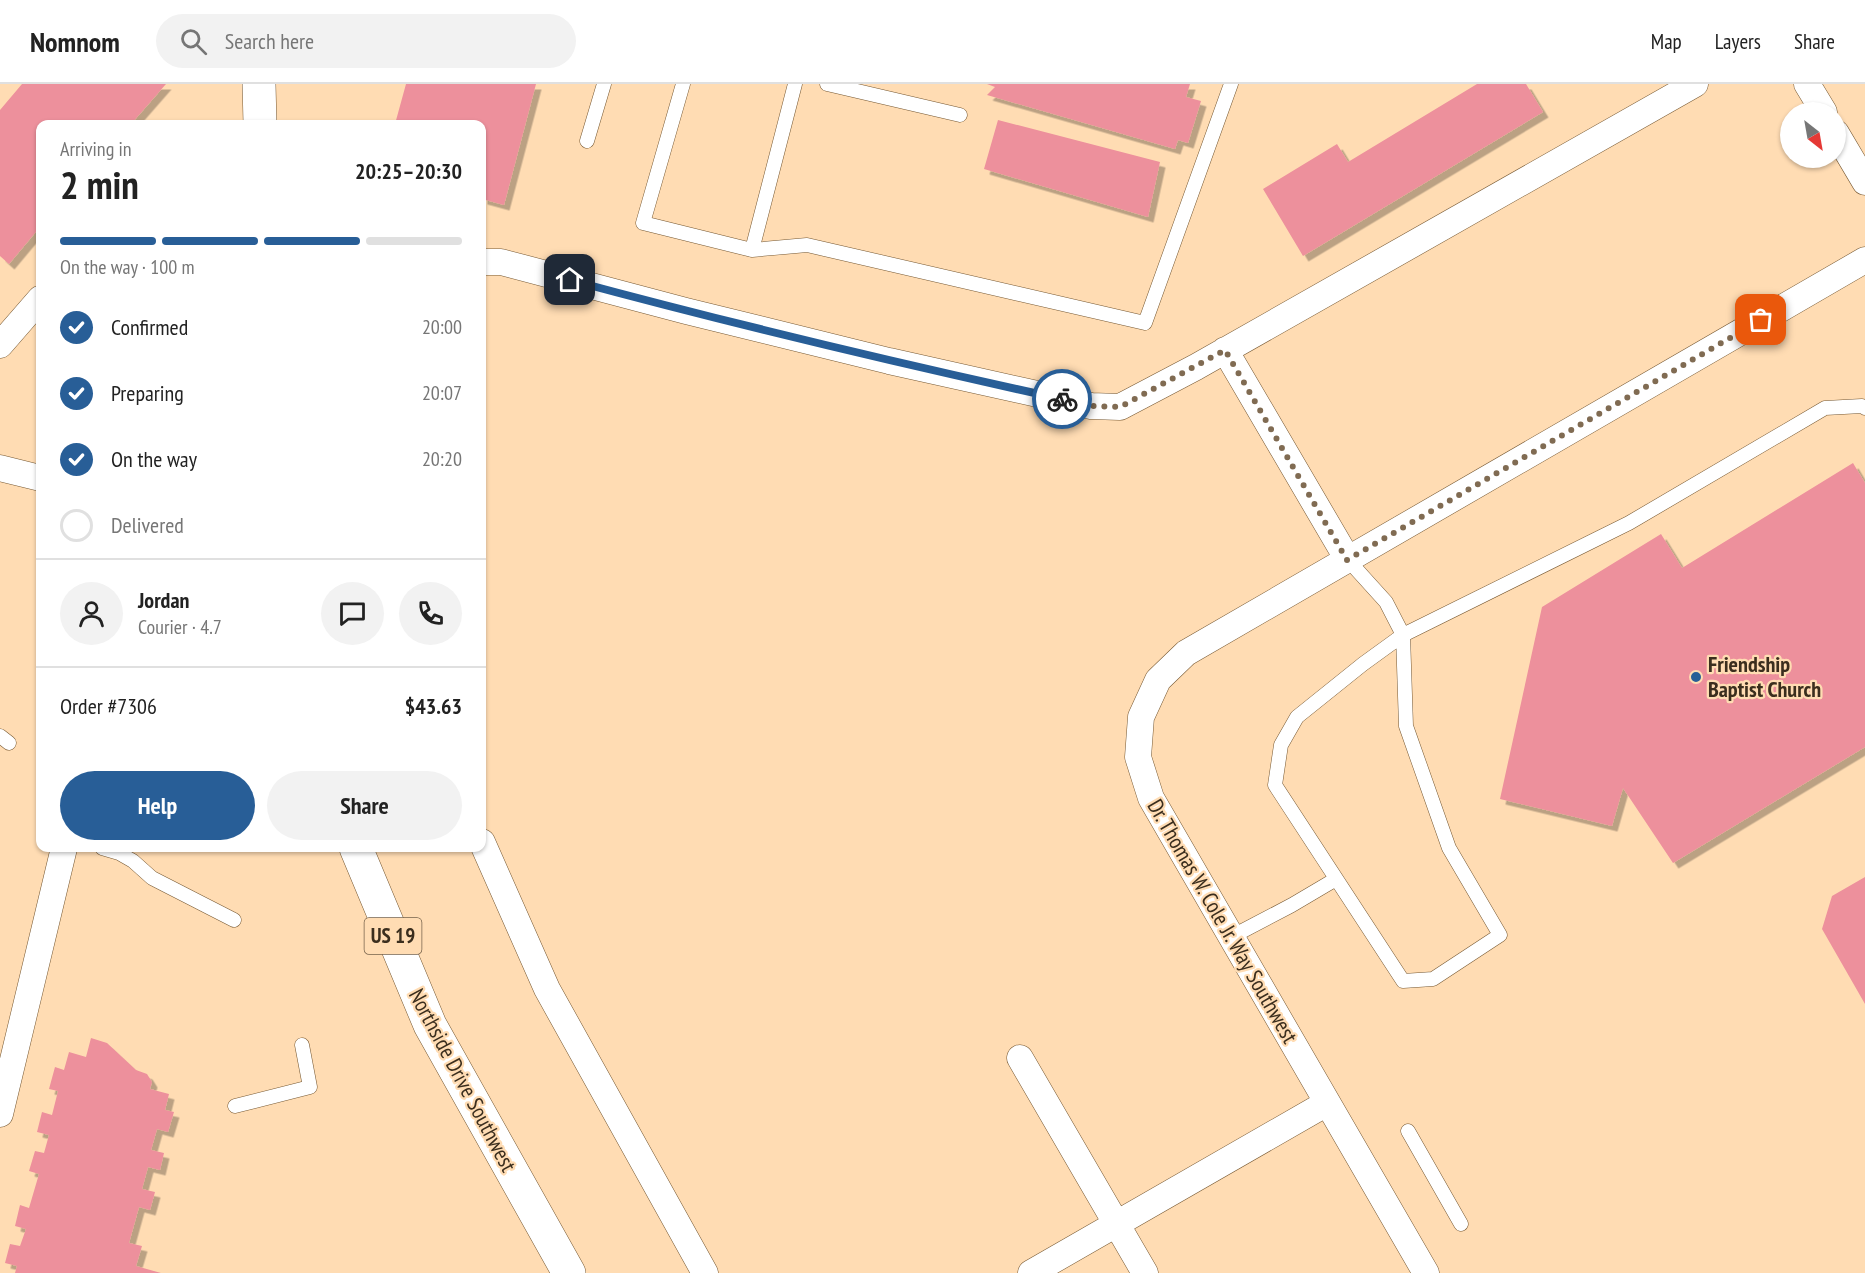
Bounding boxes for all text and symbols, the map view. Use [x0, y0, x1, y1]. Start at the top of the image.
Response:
search box [156, 14, 576, 68]
text: Nomnom [30, 23, 120, 60]
icon: search [177, 25, 210, 58]
text: Search here [225, 27, 314, 55]
text: Map [1651, 28, 1682, 55]
text: Layers [1715, 28, 1761, 55]
text: Share [1794, 28, 1835, 55]
north arrow [1780, 102, 1846, 168]
map controls [1780, 102, 1846, 168]
text: Arriving in [60, 136, 132, 162]
text: 20:25–20:30 [355, 157, 462, 185]
text: 2 min [60, 159, 139, 210]
text: On the way · 100 m [60, 254, 195, 280]
pin [544, 254, 595, 305]
icon: home [553, 263, 586, 296]
pin [1735, 294, 1786, 345]
icon: bag [1744, 303, 1777, 336]
icon: check [60, 311, 93, 344]
text: Confirmed [111, 313, 188, 341]
text: 20:00 [422, 314, 462, 340]
courier [1032, 369, 1092, 429]
icon: check [60, 377, 93, 410]
text: Preparing [111, 379, 184, 407]
text: 20:07 [422, 380, 462, 406]
icon: bike [1046, 383, 1079, 416]
icon: check [60, 443, 93, 476]
text: On the way [111, 445, 197, 473]
text: 20:20 [422, 446, 462, 472]
text: Delivered [111, 511, 184, 539]
button: person [60, 582, 123, 645]
button: chat [321, 582, 384, 645]
button: phone [399, 582, 462, 645]
text: Jordan [138, 586, 189, 614]
text: Courier · 4.7 [138, 614, 222, 640]
place label: Friendship Baptist Church [1708, 650, 1821, 703]
marker: Friendship Baptist Church [1689, 670, 1703, 684]
text: Order #7306 [60, 692, 157, 720]
text: $43.63 [405, 692, 462, 720]
button: Help [60, 771, 255, 840]
button: Share [267, 771, 462, 840]
street label: Dr. Thomas W. Cole Jr. Way Southwest [1142, 794, 1304, 1048]
road number: US 19 [364, 918, 422, 954]
street label: Northside Drive Southwest [403, 984, 523, 1176]

